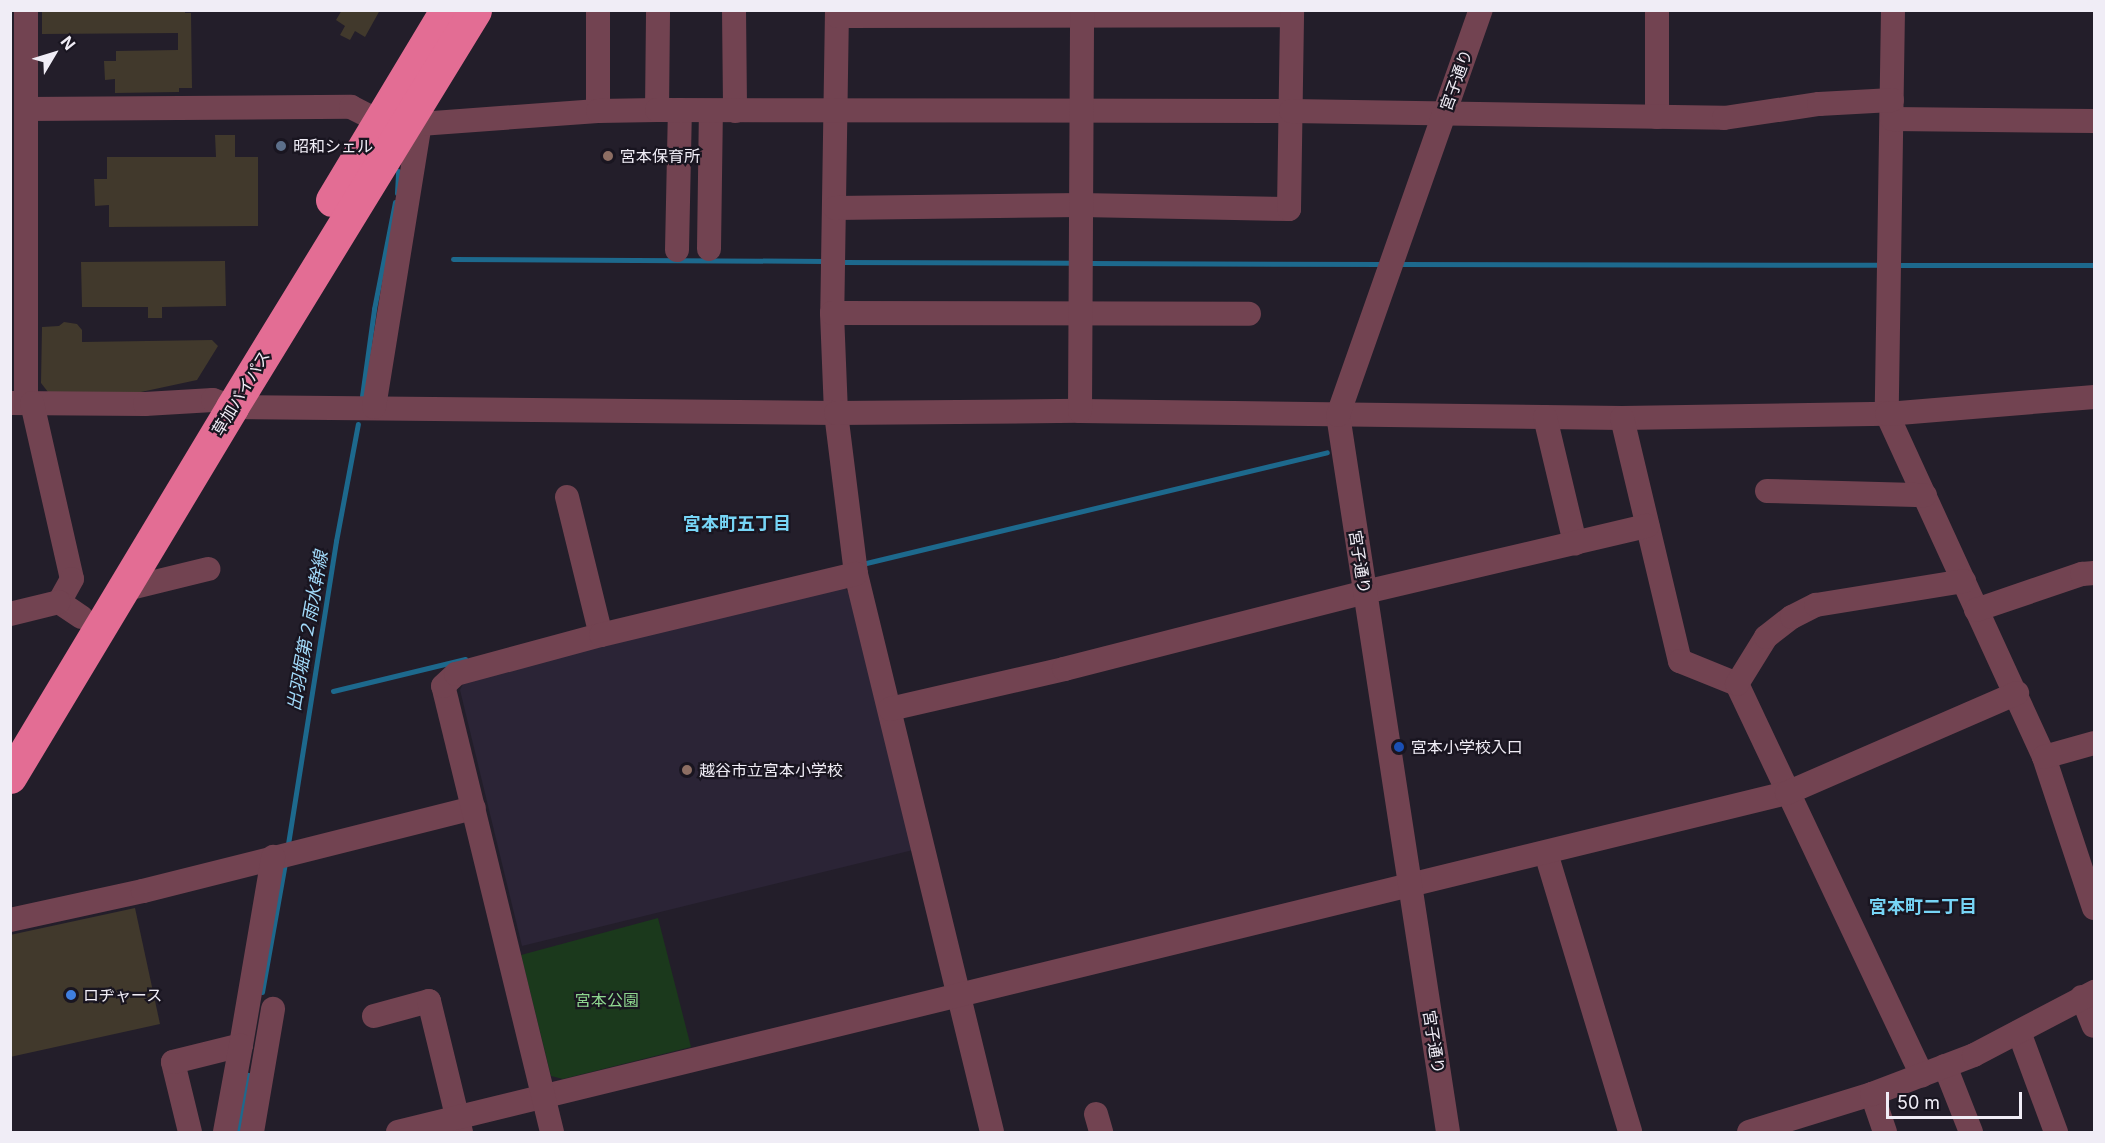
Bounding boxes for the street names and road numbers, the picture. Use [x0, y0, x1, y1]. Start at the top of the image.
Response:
street label: 宮子通り [1436, 47, 1476, 113]
street label: 草加バイパス [208, 347, 274, 439]
street label: 宮子通り [1346, 529, 1374, 595]
street label: 宮子通り [1420, 1009, 1448, 1075]

